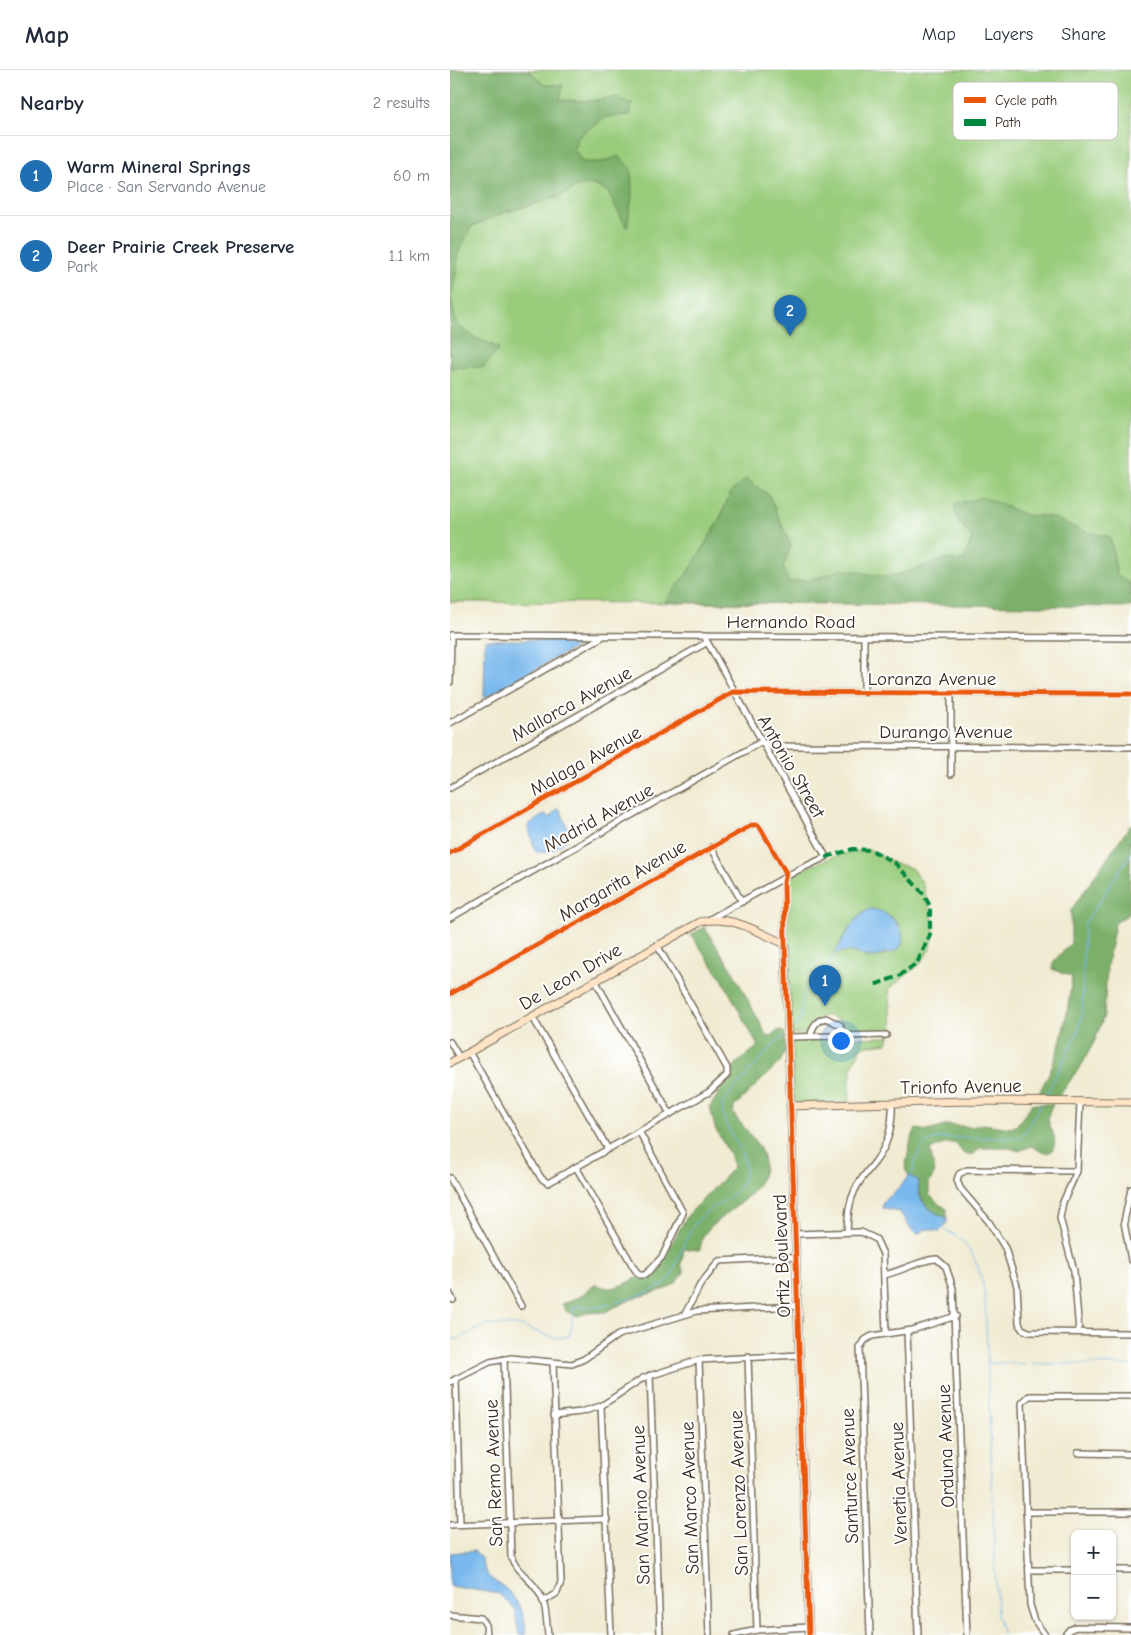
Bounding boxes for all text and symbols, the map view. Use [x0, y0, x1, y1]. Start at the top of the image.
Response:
text: Map [25, 21, 69, 49]
text: Map [922, 24, 956, 45]
text: Layers [984, 24, 1033, 45]
text: Share [1061, 24, 1106, 45]
legend [953, 82, 1118, 140]
text: Nearby [20, 91, 84, 115]
text: Cycle path [995, 92, 1057, 109]
text: 2 results [373, 94, 430, 112]
text: Path [995, 114, 1021, 131]
text: Warm Mineral Springs [67, 156, 250, 178]
text: 1 [33, 167, 39, 185]
text: 60 m [393, 167, 430, 185]
text: Place · San Servando Avenue [67, 178, 266, 196]
text: Deer Prairie Creek Preserve [67, 236, 294, 258]
text: 2 [32, 247, 40, 265]
text: 1.1 km [389, 247, 430, 265]
text: Park [67, 258, 98, 276]
pin: 2 [774, 295, 806, 336]
street label: Hernando Road [726, 611, 856, 633]
street label: Mallorca Avenue [507, 662, 636, 746]
street label: Loranza Avenue [868, 668, 996, 690]
street label: Antonio Street [753, 711, 830, 822]
street label: Malaga Avenue [526, 721, 645, 801]
street label: Durango Avenue [879, 721, 1013, 743]
street label: Madrid Avenue [540, 779, 657, 857]
street label: Margarita Avenue [555, 836, 690, 926]
street label: De Leon Drive [516, 939, 625, 1015]
pin: 1 [809, 965, 841, 1006]
your location [828, 1028, 854, 1054]
street label: Trionfo Avenue [900, 1075, 1022, 1099]
street label: Ortiz Boulevard [769, 1194, 795, 1318]
street label: Orduna Avenue [933, 1384, 959, 1508]
street label: San Remo Avenue [480, 1399, 508, 1547]
street label: Santurce Avenue [837, 1408, 863, 1544]
street label: San Lorenzo Avenue [725, 1410, 753, 1576]
street label: San Marco Avenue [676, 1421, 704, 1575]
street label: Venetia Avenue [886, 1421, 912, 1544]
street label: San Marino Avenue [627, 1425, 655, 1585]
map controls [1071, 1530, 1116, 1620]
button: + [1071, 1530, 1116, 1575]
button: − [1071, 1575, 1116, 1620]

